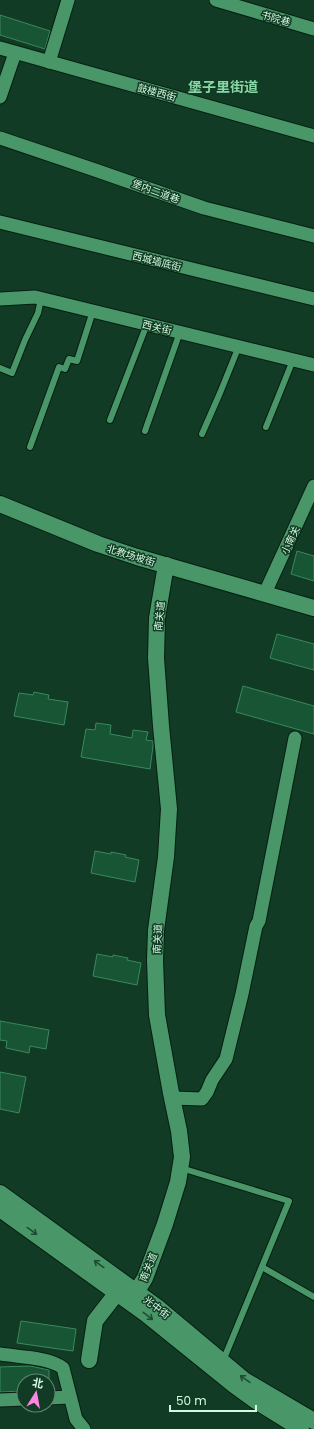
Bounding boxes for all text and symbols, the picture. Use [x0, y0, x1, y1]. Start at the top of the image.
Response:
street label: 书院巷 [259, 7, 292, 30]
district label: 堡子里街道 [188, 77, 258, 97]
street label: 鼓楼西街 [136, 80, 178, 105]
street label: 堡内二道巷 [130, 176, 182, 207]
street label: 西城墙底街 [131, 248, 183, 275]
street label: 西关街 [141, 317, 173, 338]
street label: 小南关 [277, 523, 304, 557]
street label: 北教场坡街 [105, 541, 157, 570]
street label: 南关道 [150, 600, 169, 632]
street label: 南关道 [149, 924, 166, 954]
one-way arrow [26, 1227, 37, 1236]
street label: 南关道 [136, 1250, 161, 1284]
one-way arrow [93, 1260, 104, 1269]
street label: 光中街 [140, 1292, 173, 1323]
one-way arrow [143, 1311, 154, 1320]
north arrow [16, 1373, 56, 1413]
text: 北 [31, 1374, 45, 1392]
one-way arrow [239, 1375, 250, 1383]
scale bar [170, 1387, 256, 1413]
text: 50 m [176, 1392, 207, 1409]

